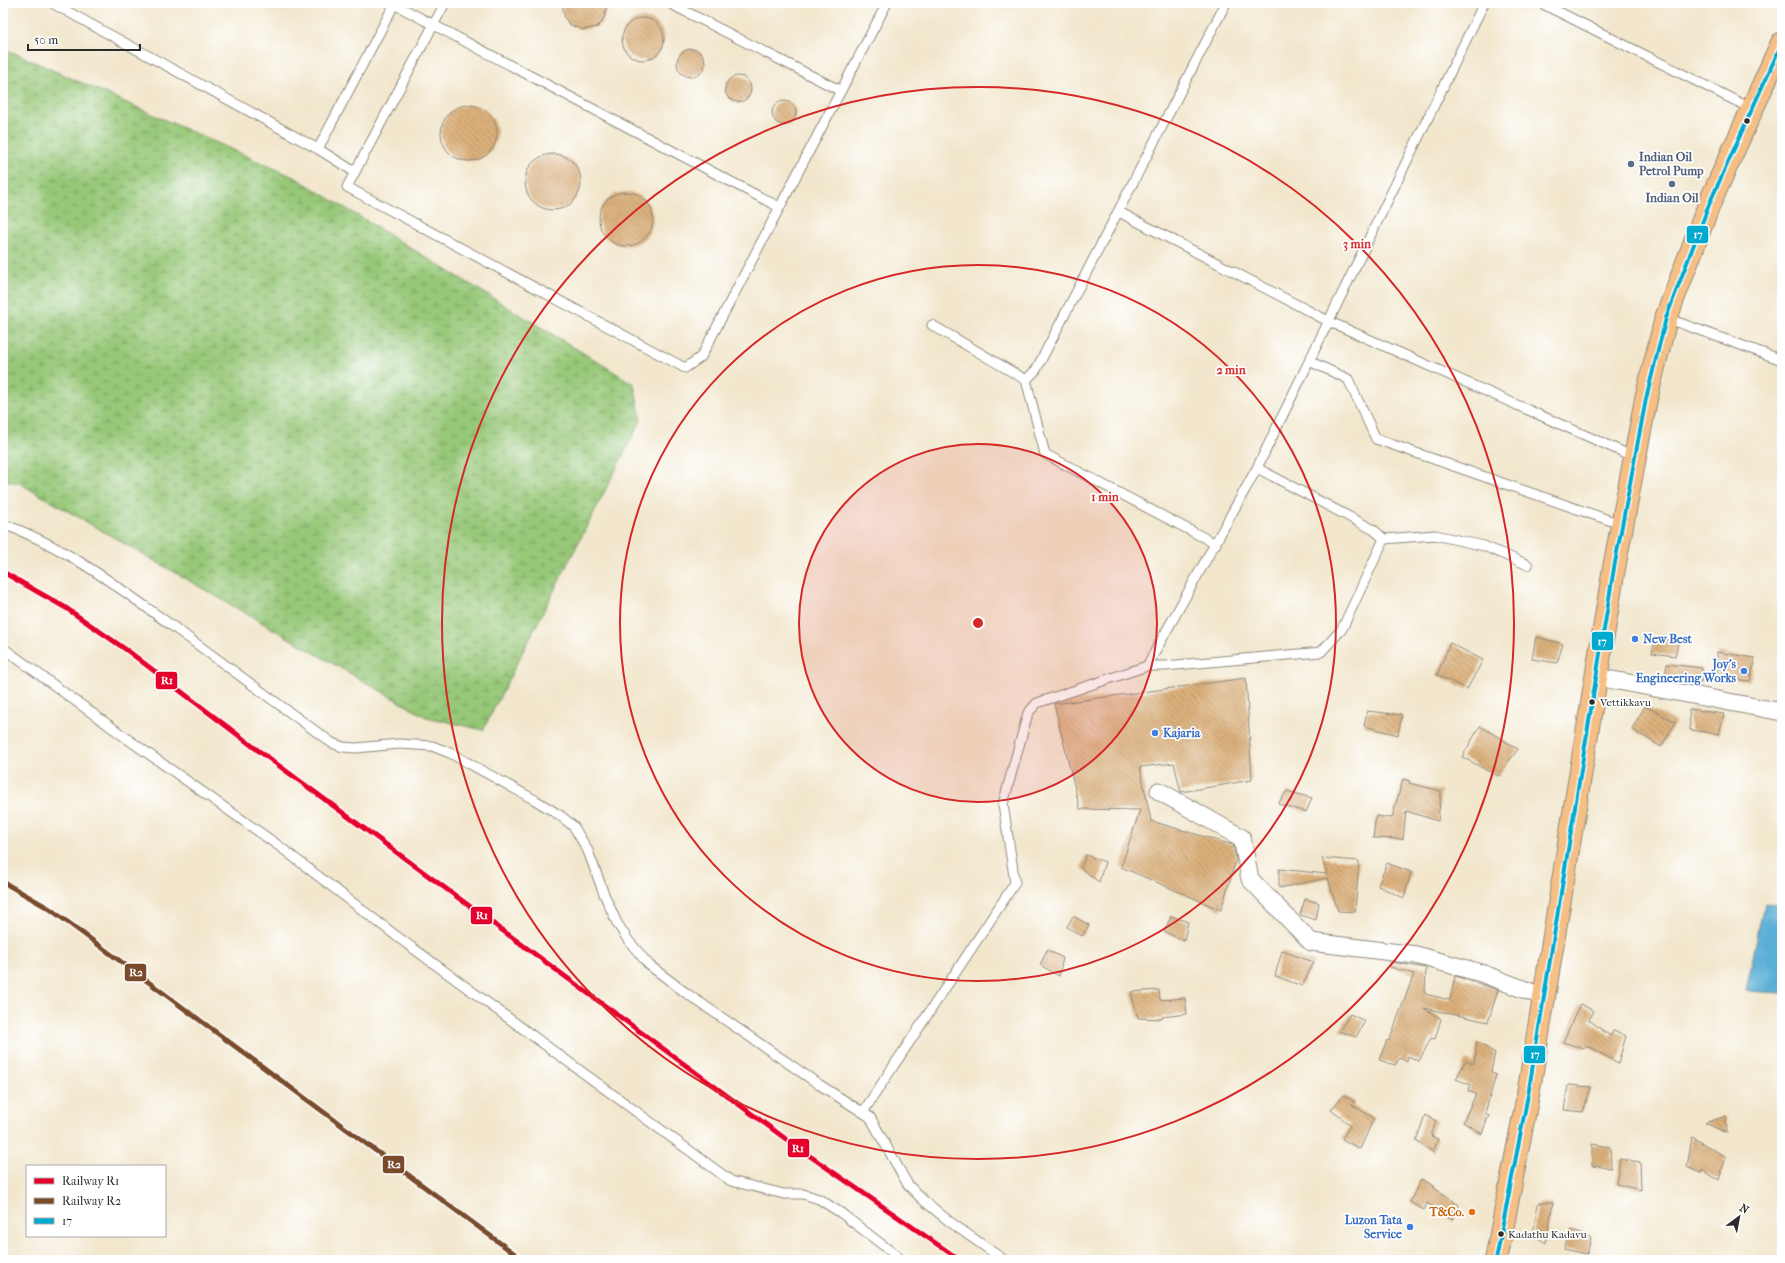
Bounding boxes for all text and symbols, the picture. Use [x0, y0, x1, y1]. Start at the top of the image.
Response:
scale bar [28, 26, 140, 52]
text: 50 m [34, 33, 58, 47]
unlabelled marker [1742, 116, 1752, 126]
place label: Indian Oil Petrol Pump [1639, 150, 1704, 179]
marker: Indian Oil Petrol Pump [1626, 159, 1636, 169]
marker: Indian Oil [1667, 179, 1677, 189]
place label: Indian Oil [1645, 191, 1699, 205]
line badge: 17 [1686, 225, 1709, 244]
text: 17 [1693, 228, 1703, 241]
text: 3 min [1343, 237, 1372, 252]
text: 2 min [1216, 363, 1247, 377]
text: 1 min [1091, 490, 1120, 504]
centre of rings [971, 616, 985, 630]
line badge: 17 [1591, 631, 1614, 651]
place label: New Best [1643, 632, 1692, 646]
marker: New Best [1630, 634, 1640, 644]
text: 17 [1597, 635, 1607, 648]
place label: Joy's Engineering Works [1636, 657, 1737, 686]
marker: Joy's Engineering Works [1739, 666, 1749, 676]
line badge: R1 [155, 671, 178, 690]
text: R1 [161, 674, 173, 687]
place label: Vettikkavu [1599, 696, 1652, 709]
marker: Vettikkavu [1587, 697, 1597, 707]
place label: Kajaria [1163, 726, 1201, 740]
marker: Kajaria [1150, 728, 1160, 738]
line badge: R1 [470, 906, 493, 925]
text: R1 [476, 909, 488, 922]
line badge: R2 [124, 963, 147, 982]
text: R2 [129, 966, 143, 979]
line badge: 17 [1523, 1045, 1546, 1064]
text: 17 [1530, 1048, 1540, 1061]
line badge: R1 [787, 1138, 810, 1158]
text: R1 [792, 1142, 804, 1155]
line badge: R2 [382, 1155, 405, 1174]
text: R2 [387, 1158, 401, 1171]
legend [26, 1165, 166, 1237]
text: Railway R1 [62, 1174, 119, 1188]
text: Railway R2 [62, 1194, 121, 1208]
north arrow [1719, 1197, 1759, 1237]
text: N [1737, 1201, 1752, 1217]
place label: T&Co. [1429, 1205, 1465, 1219]
marker: T&Co. [1467, 1207, 1477, 1217]
place label: Luzon Tata Service [1345, 1213, 1402, 1241]
text: 17 [62, 1214, 72, 1228]
marker: Luzon Tata Service [1405, 1222, 1415, 1232]
place label: Kadathu Kadavu [1508, 1228, 1587, 1241]
marker: Kadathu Kadavu [1496, 1229, 1506, 1239]

